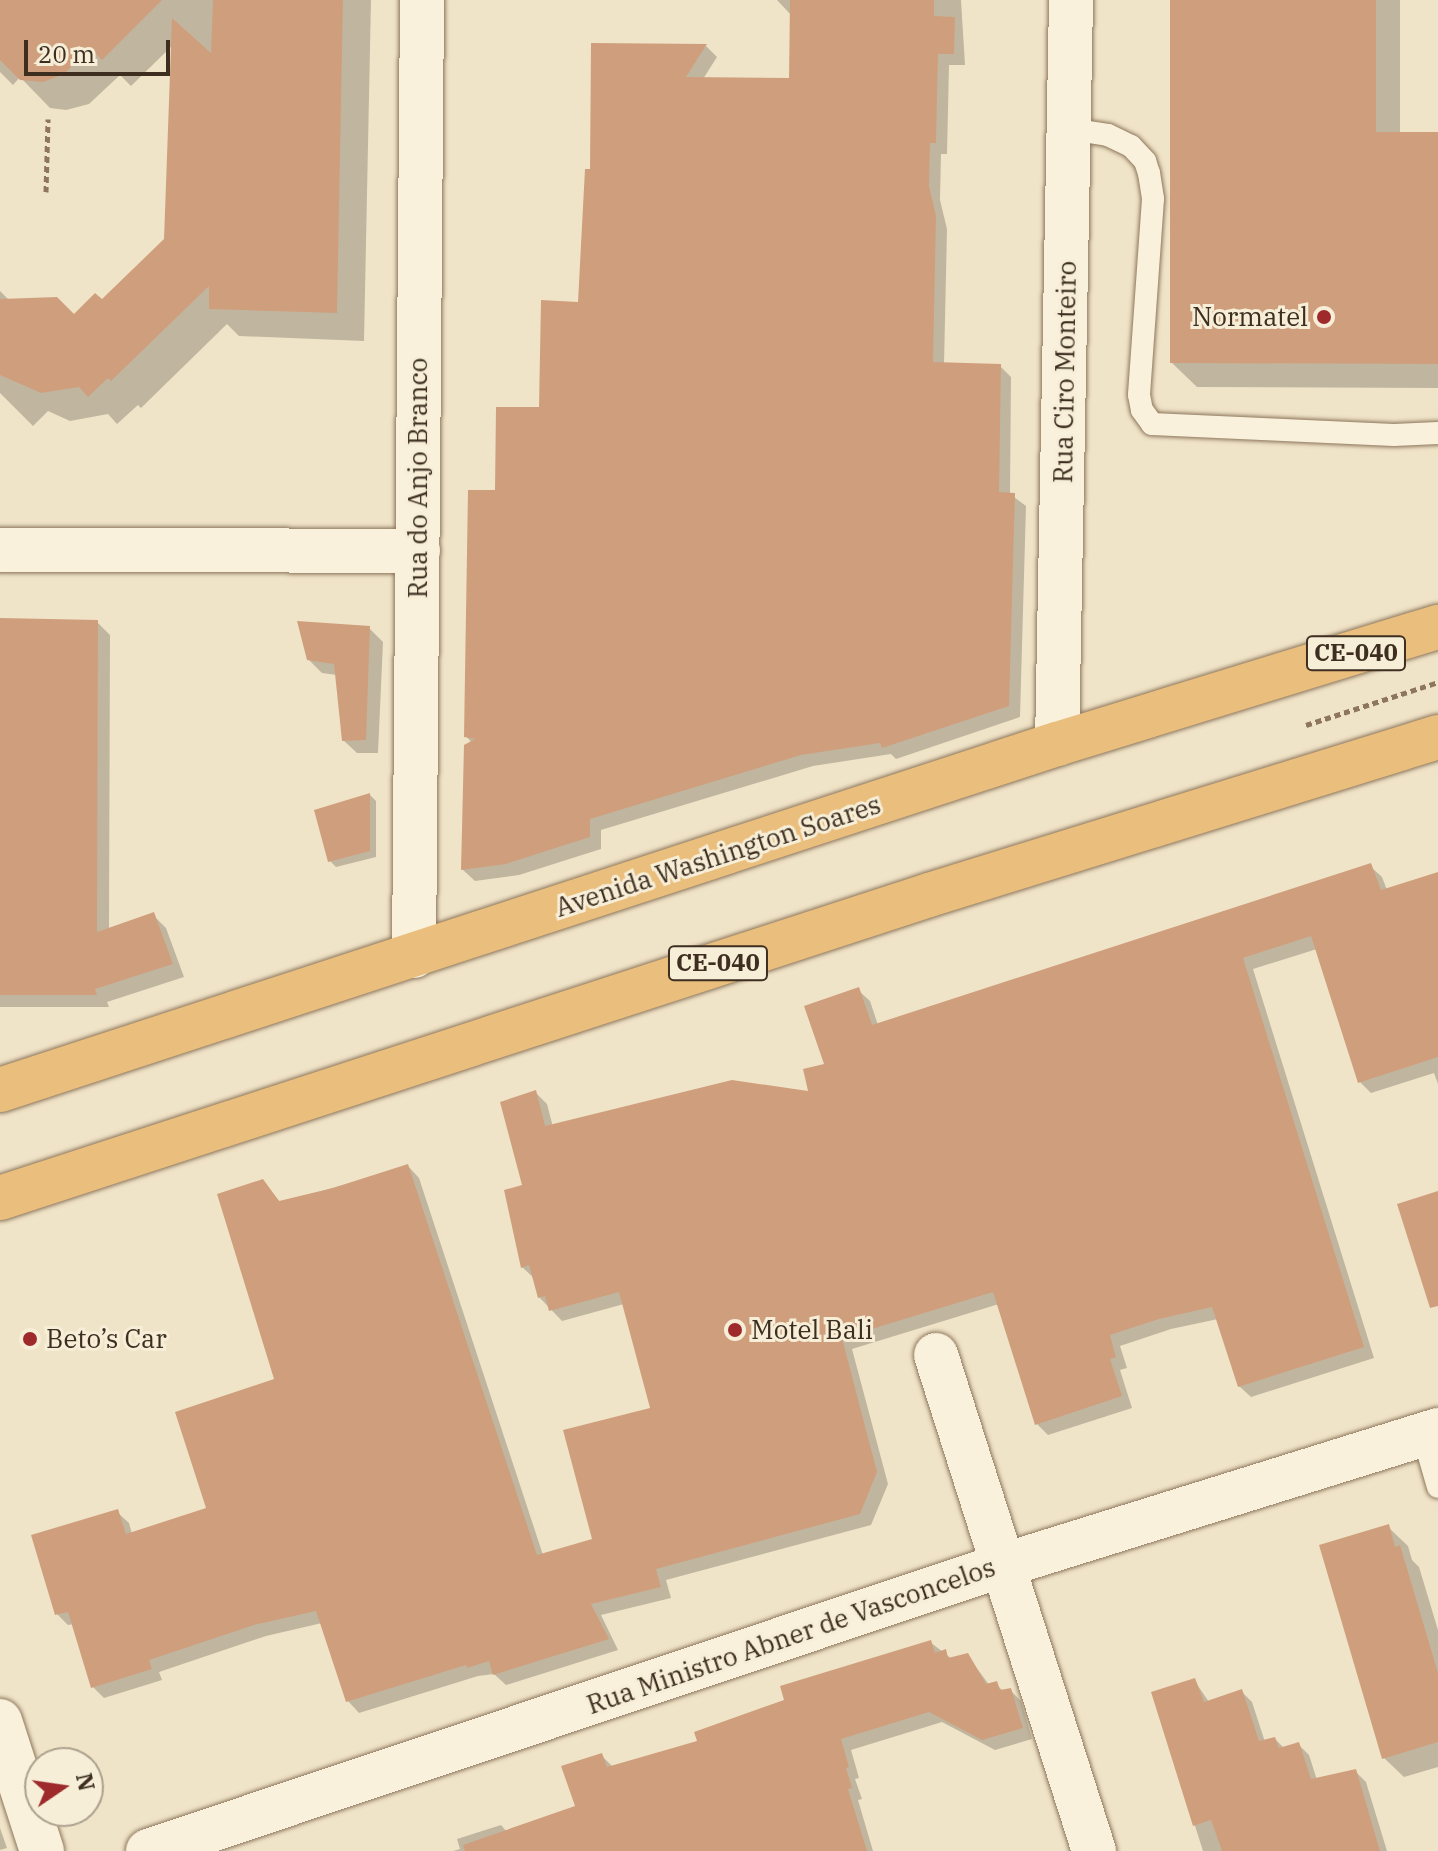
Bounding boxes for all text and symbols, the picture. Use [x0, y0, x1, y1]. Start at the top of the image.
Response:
scale bar [28, 24, 174, 74]
text: 20 m [38, 38, 95, 70]
street label: Rua Ciro Monteiro [1047, 261, 1083, 483]
place label: Normatel [1192, 301, 1308, 333]
marker: Normatel [1315, 308, 1333, 326]
street label: Rua do Anjo Branco [402, 358, 434, 598]
road number: CE-040 [1304, 633, 1408, 673]
street label: Avenida Washington Soares [551, 789, 885, 923]
road number: CE-040 [666, 943, 770, 983]
place label: Motel Bali [751, 1314, 873, 1346]
marker: Motel Bali [726, 1321, 744, 1339]
place label: Beto’s Car [46, 1323, 167, 1355]
marker: Beto’s Car [21, 1330, 39, 1348]
street label: Rua Ministro Abner de Vasconcelos [583, 1551, 999, 1721]
north arrow [24, 1747, 104, 1827]
text: N [70, 1770, 102, 1794]

